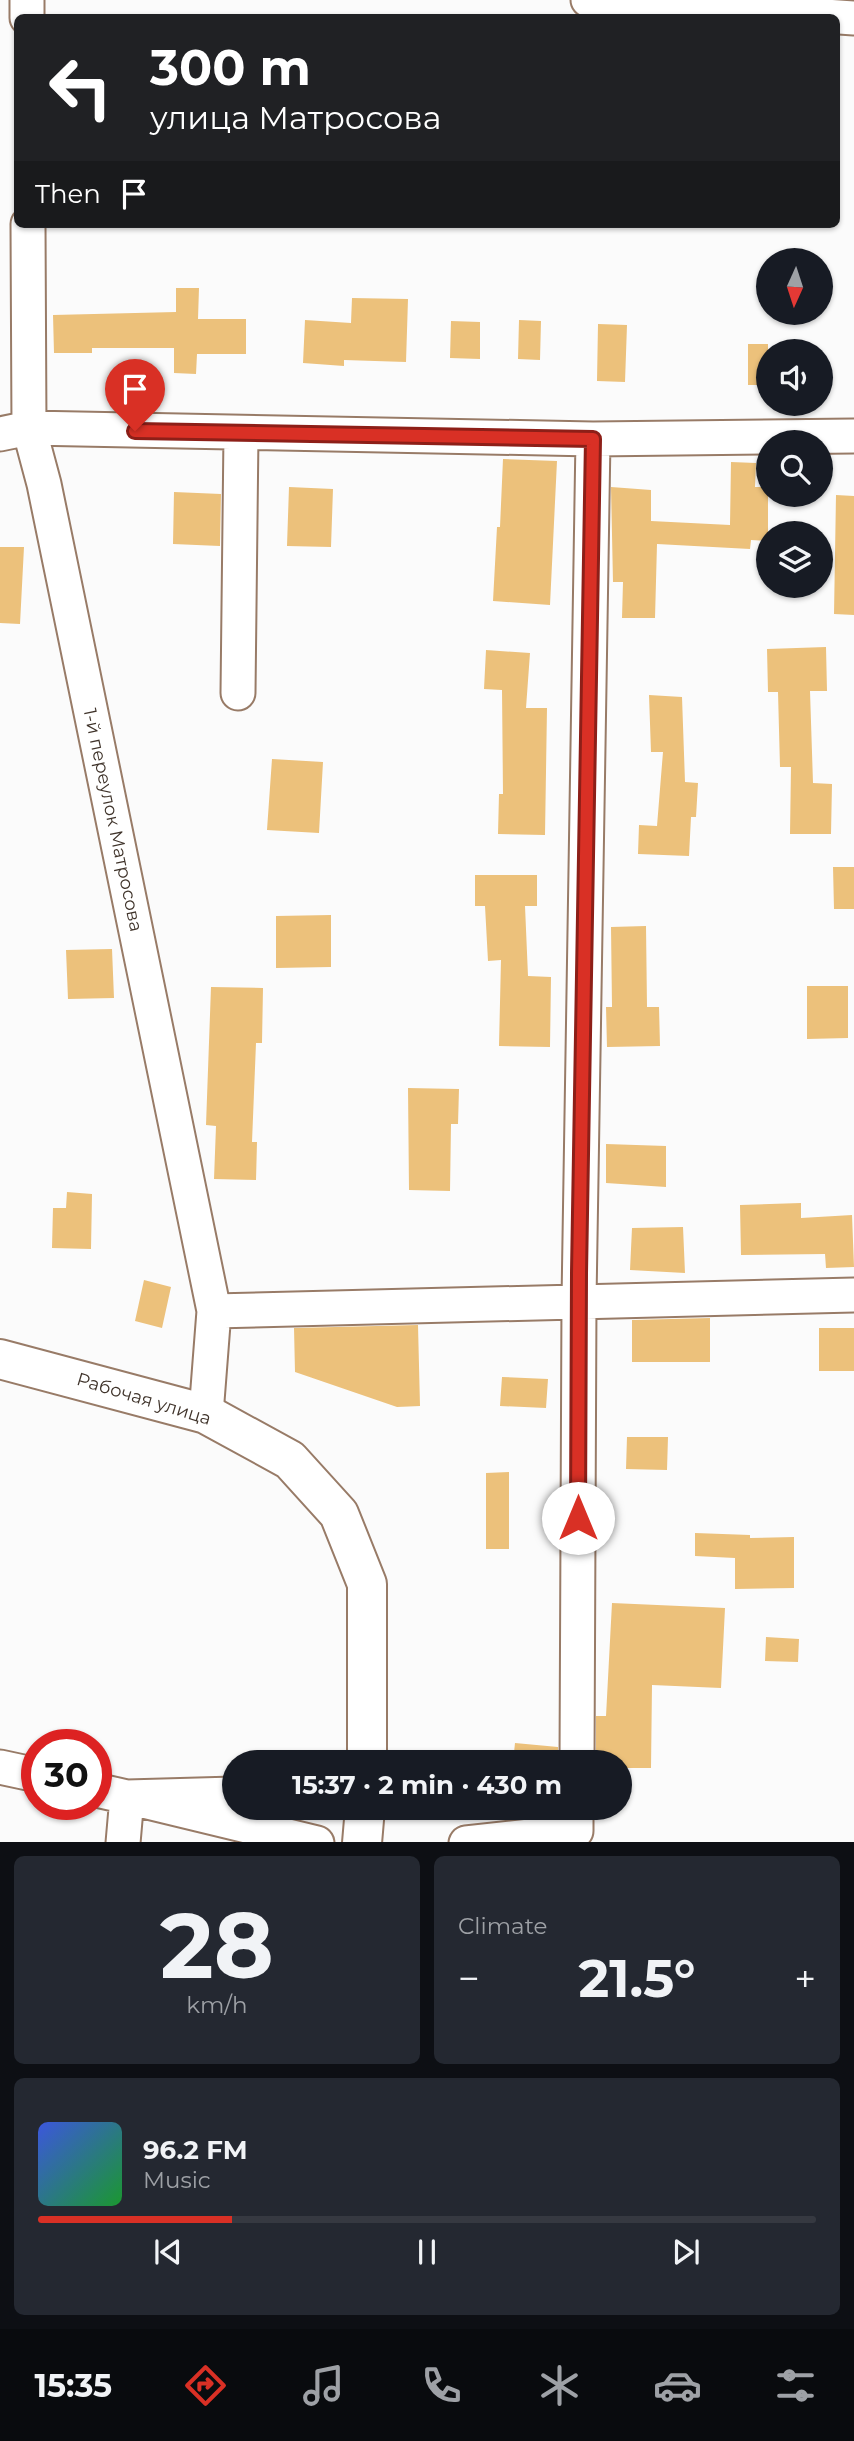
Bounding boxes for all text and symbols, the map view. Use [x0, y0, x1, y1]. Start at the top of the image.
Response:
text: 300 m [150, 38, 311, 97]
icon: left [35, 42, 126, 133]
text: улица Матросова [150, 98, 441, 137]
icon: arrive [115, 175, 153, 213]
text: Then [35, 178, 101, 210]
north arrow [756, 248, 833, 326]
map controls [756, 248, 833, 598]
button: sound [756, 339, 833, 416]
pin [105, 359, 165, 431]
icon: arrive [116, 370, 154, 408]
button: search [756, 430, 833, 507]
button: layers [756, 521, 833, 598]
street label: 1-й переулок Матросова [79, 706, 147, 934]
street label: Рабочая улица [74, 1368, 214, 1430]
position arrow [541, 1481, 615, 1555]
speed limit sign: 30 [21, 1729, 112, 1820]
text: 15:37 · 2 min · 430 m [292, 1769, 562, 1801]
text: 28 [160, 1890, 274, 2001]
text: Climate [458, 1912, 547, 1940]
text: 21.5° [578, 1947, 696, 2010]
text: − [458, 1955, 480, 2002]
text: + [794, 1955, 816, 2002]
text: km/h [186, 1991, 248, 2019]
text: 96.2 FM [143, 2134, 248, 2166]
text: Music [143, 2166, 211, 2194]
icon: previous [149, 2233, 187, 2271]
icon: pause [408, 2233, 446, 2271]
icon: next [667, 2233, 705, 2271]
icon: directions [181, 2361, 230, 2410]
icon: music [299, 2361, 348, 2410]
icon: phone [417, 2361, 466, 2410]
icon: climate [535, 2361, 584, 2410]
icon: car [653, 2361, 702, 2410]
icon: filters [771, 2361, 820, 2410]
text: 15:35 [34, 2366, 112, 2405]

